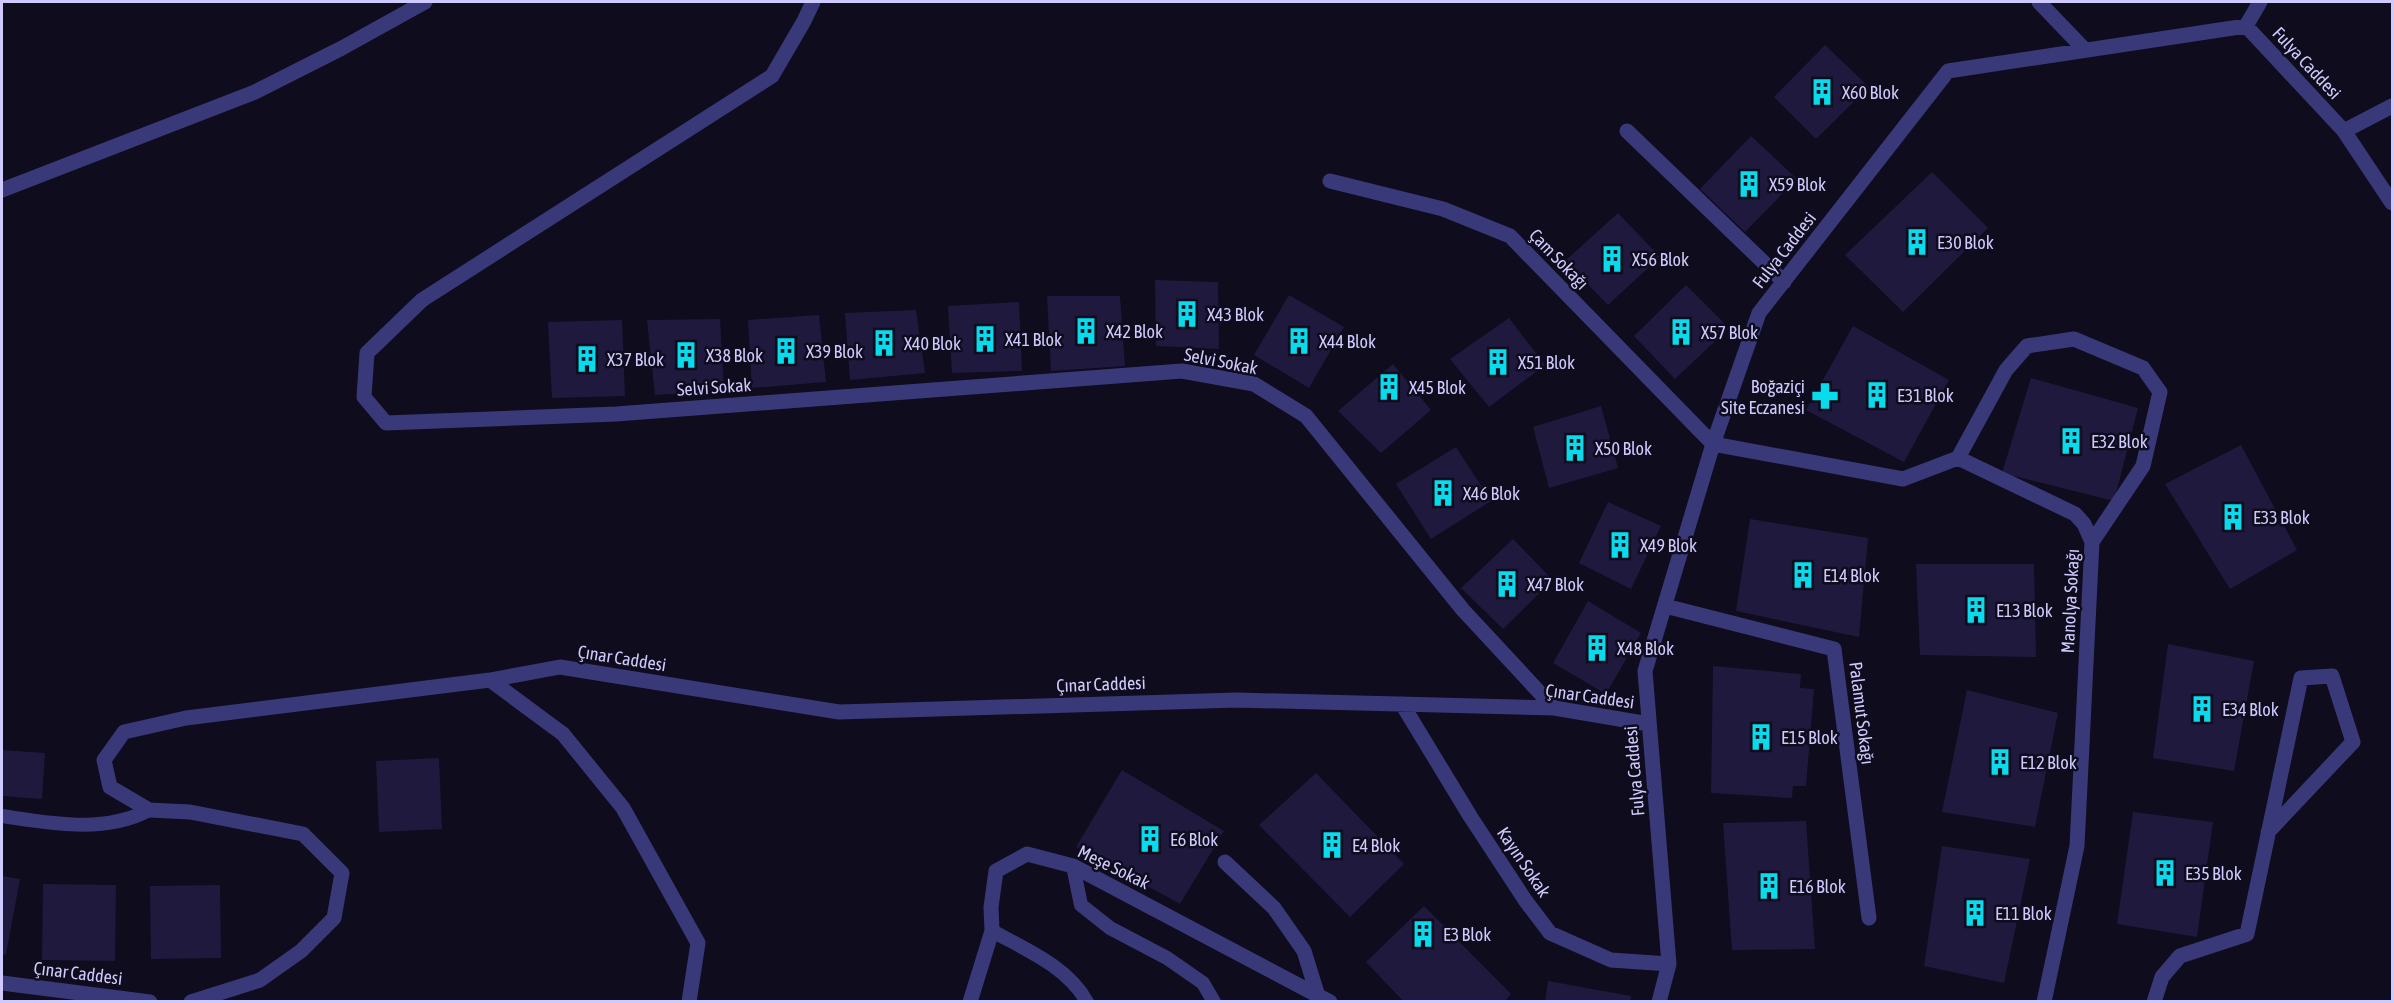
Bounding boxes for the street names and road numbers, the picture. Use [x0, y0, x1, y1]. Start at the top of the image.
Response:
street label: Fulya Caddesi [2268, 23, 2346, 103]
street label: Fulya Caddesi [1748, 208, 1820, 292]
street label: Çam Sokağı [1525, 224, 1593, 294]
street label: Selvi Sokak [1182, 344, 1260, 378]
street label: Selvi Sokak [676, 374, 752, 400]
street label: Manolya Sokağı [2057, 548, 2083, 654]
street label: Çınar Caddesi [576, 641, 668, 675]
street label: Palamut Sokağı [1845, 660, 1879, 766]
street label: Çınar Caddesi [1056, 672, 1146, 696]
street label: Çınar Caddesi [1544, 679, 1636, 713]
street label: Fulya Caddesi [1620, 725, 1648, 817]
street label: Kayın Sokak [1493, 823, 1555, 901]
street label: Meşe Sokak [1075, 841, 1153, 893]
street label: Çınar Caddesi [32, 957, 124, 989]

